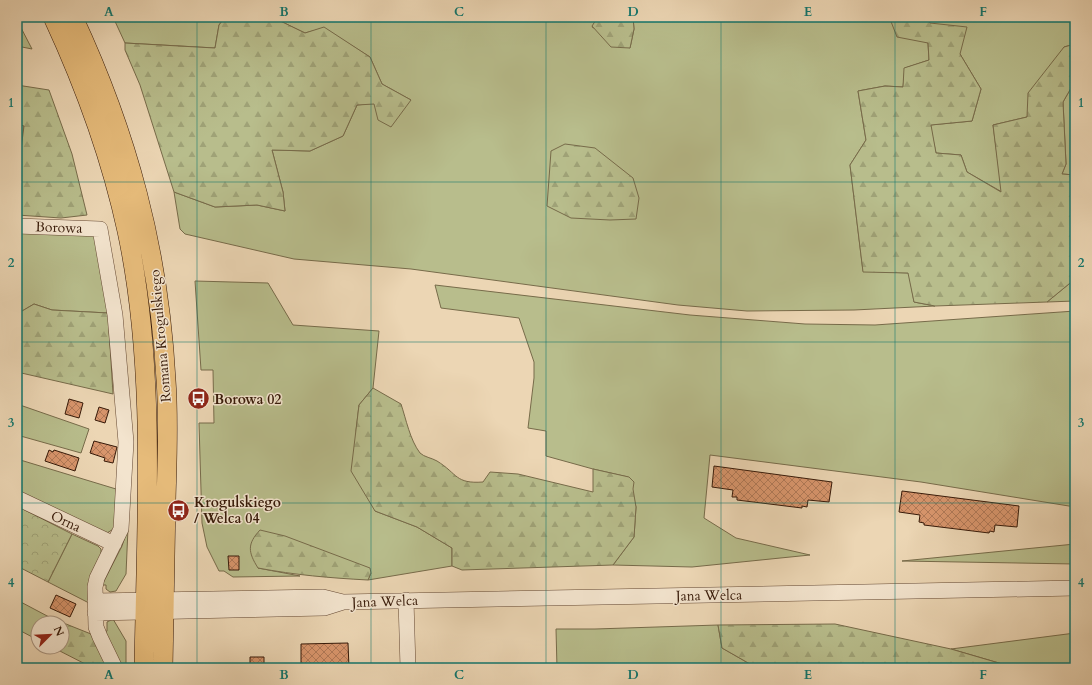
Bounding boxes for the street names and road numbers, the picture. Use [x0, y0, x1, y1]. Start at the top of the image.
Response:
street label: Borowa [35, 217, 83, 238]
street label: Romana Krogulskiego [145, 268, 176, 403]
street label: Orna [48, 506, 84, 537]
street label: Jana Welca [674, 585, 742, 606]
street label: Jana Welca [350, 591, 419, 612]

